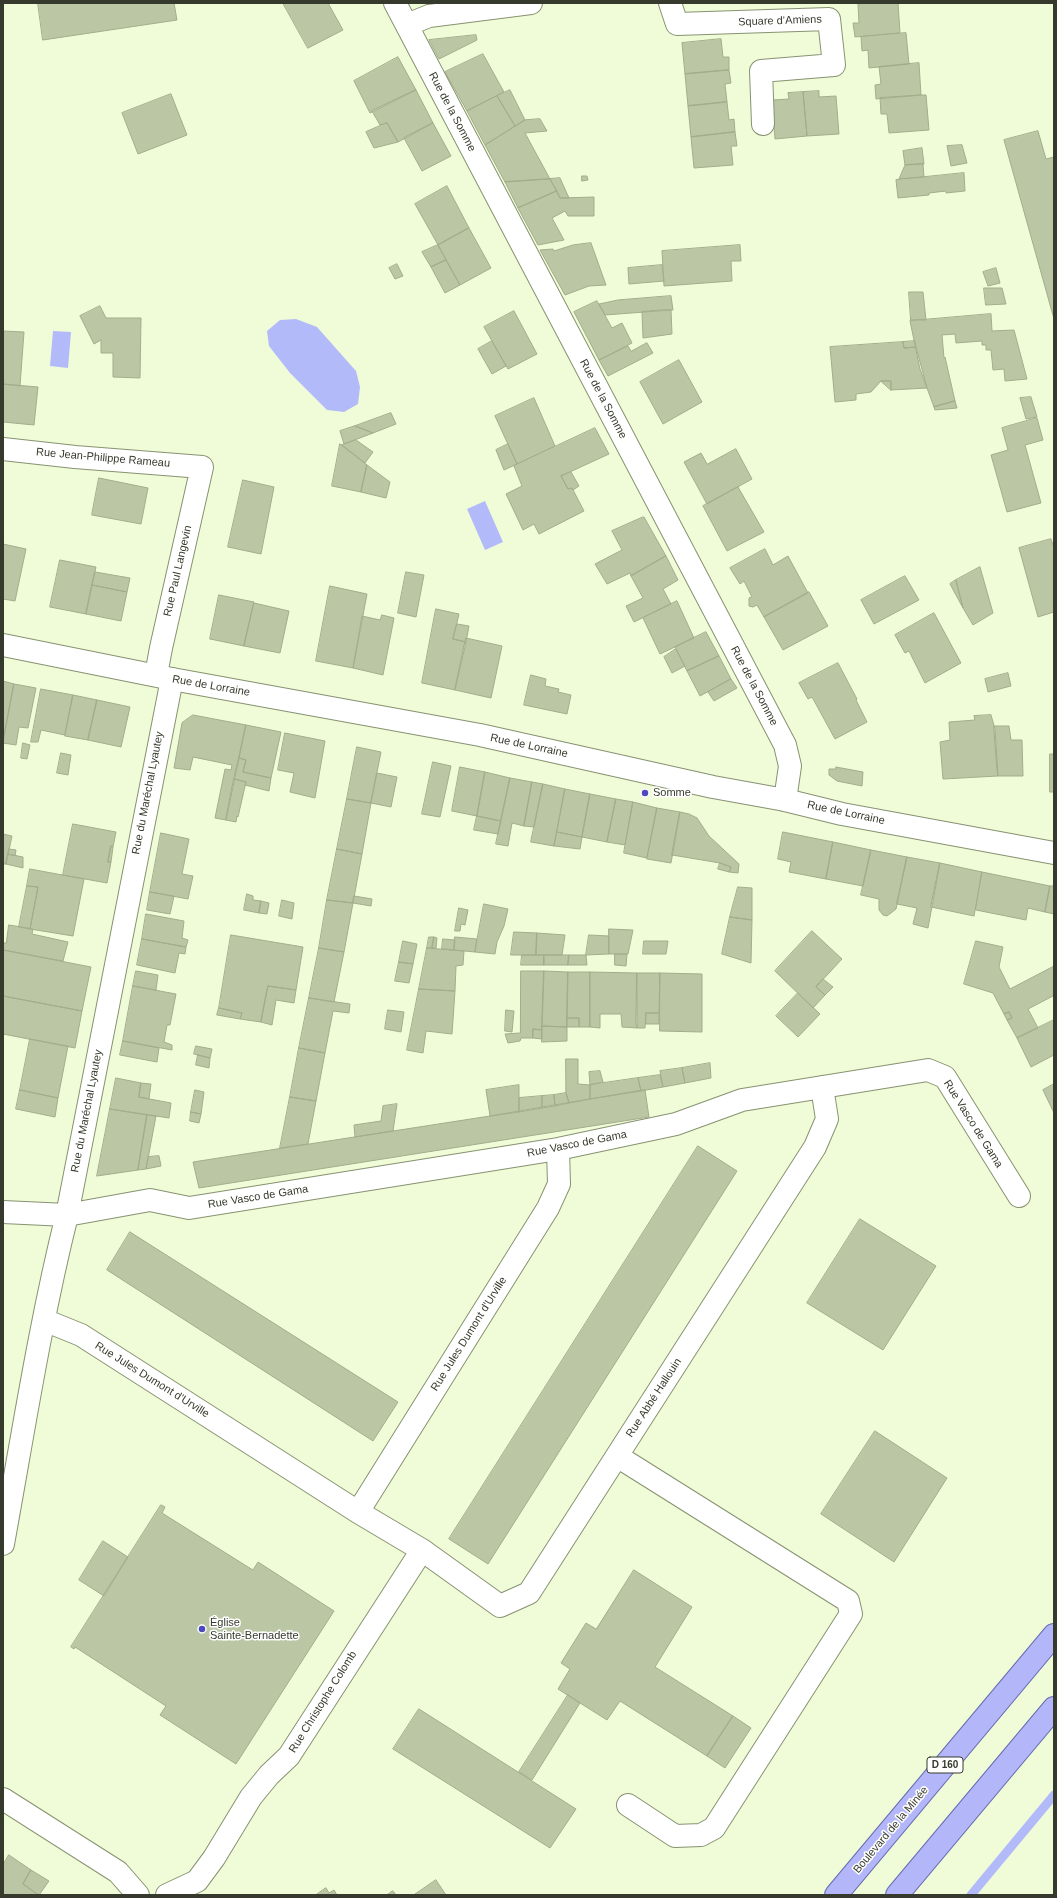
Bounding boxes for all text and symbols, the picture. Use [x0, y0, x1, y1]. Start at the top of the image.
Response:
street label: Square d’Amiens [738, 13, 822, 29]
street label: Rue de la Somme [426, 70, 478, 154]
street label: Rue de la Somme [577, 357, 629, 441]
street label: Rue Jean-Philippe Rameau [35, 446, 171, 470]
street label: Rue Paul Langevin [161, 524, 195, 618]
street label: Rue de la Somme [728, 644, 780, 728]
street label: Rue de Lorraine [171, 673, 251, 699]
street label: Rue du Maréchal Lyautey [130, 730, 166, 856]
street label: Rue de Lorraine [489, 731, 569, 761]
place label: Somme [653, 786, 691, 800]
marker: Somme [640, 788, 650, 798]
street label: Rue de Lorraine [806, 798, 886, 828]
street label: Rue du Maréchal Lyautey [69, 1048, 105, 1174]
street label: Rue Vasco de Gama [941, 1078, 1005, 1170]
street label: Rue Vasco de Gama [526, 1128, 628, 1160]
street label: Rue Vasco de Gama [207, 1183, 309, 1211]
street label: Rue Jules Dumont d'Urville [428, 1274, 510, 1394]
street label: Rue Jules Dumont d'Urville [92, 1339, 212, 1421]
street label: Rue Abbé Hallouin [623, 1356, 685, 1440]
place label: Église Sainte-Bernadette [210, 1616, 299, 1642]
marker: Église Sainte-Bernadette [197, 1624, 207, 1634]
street label: Rue Christophe Colomb [286, 1649, 360, 1755]
road number: D 160 [927, 1757, 963, 1773]
street label: Boulevard de la Minée [851, 1784, 931, 1876]

